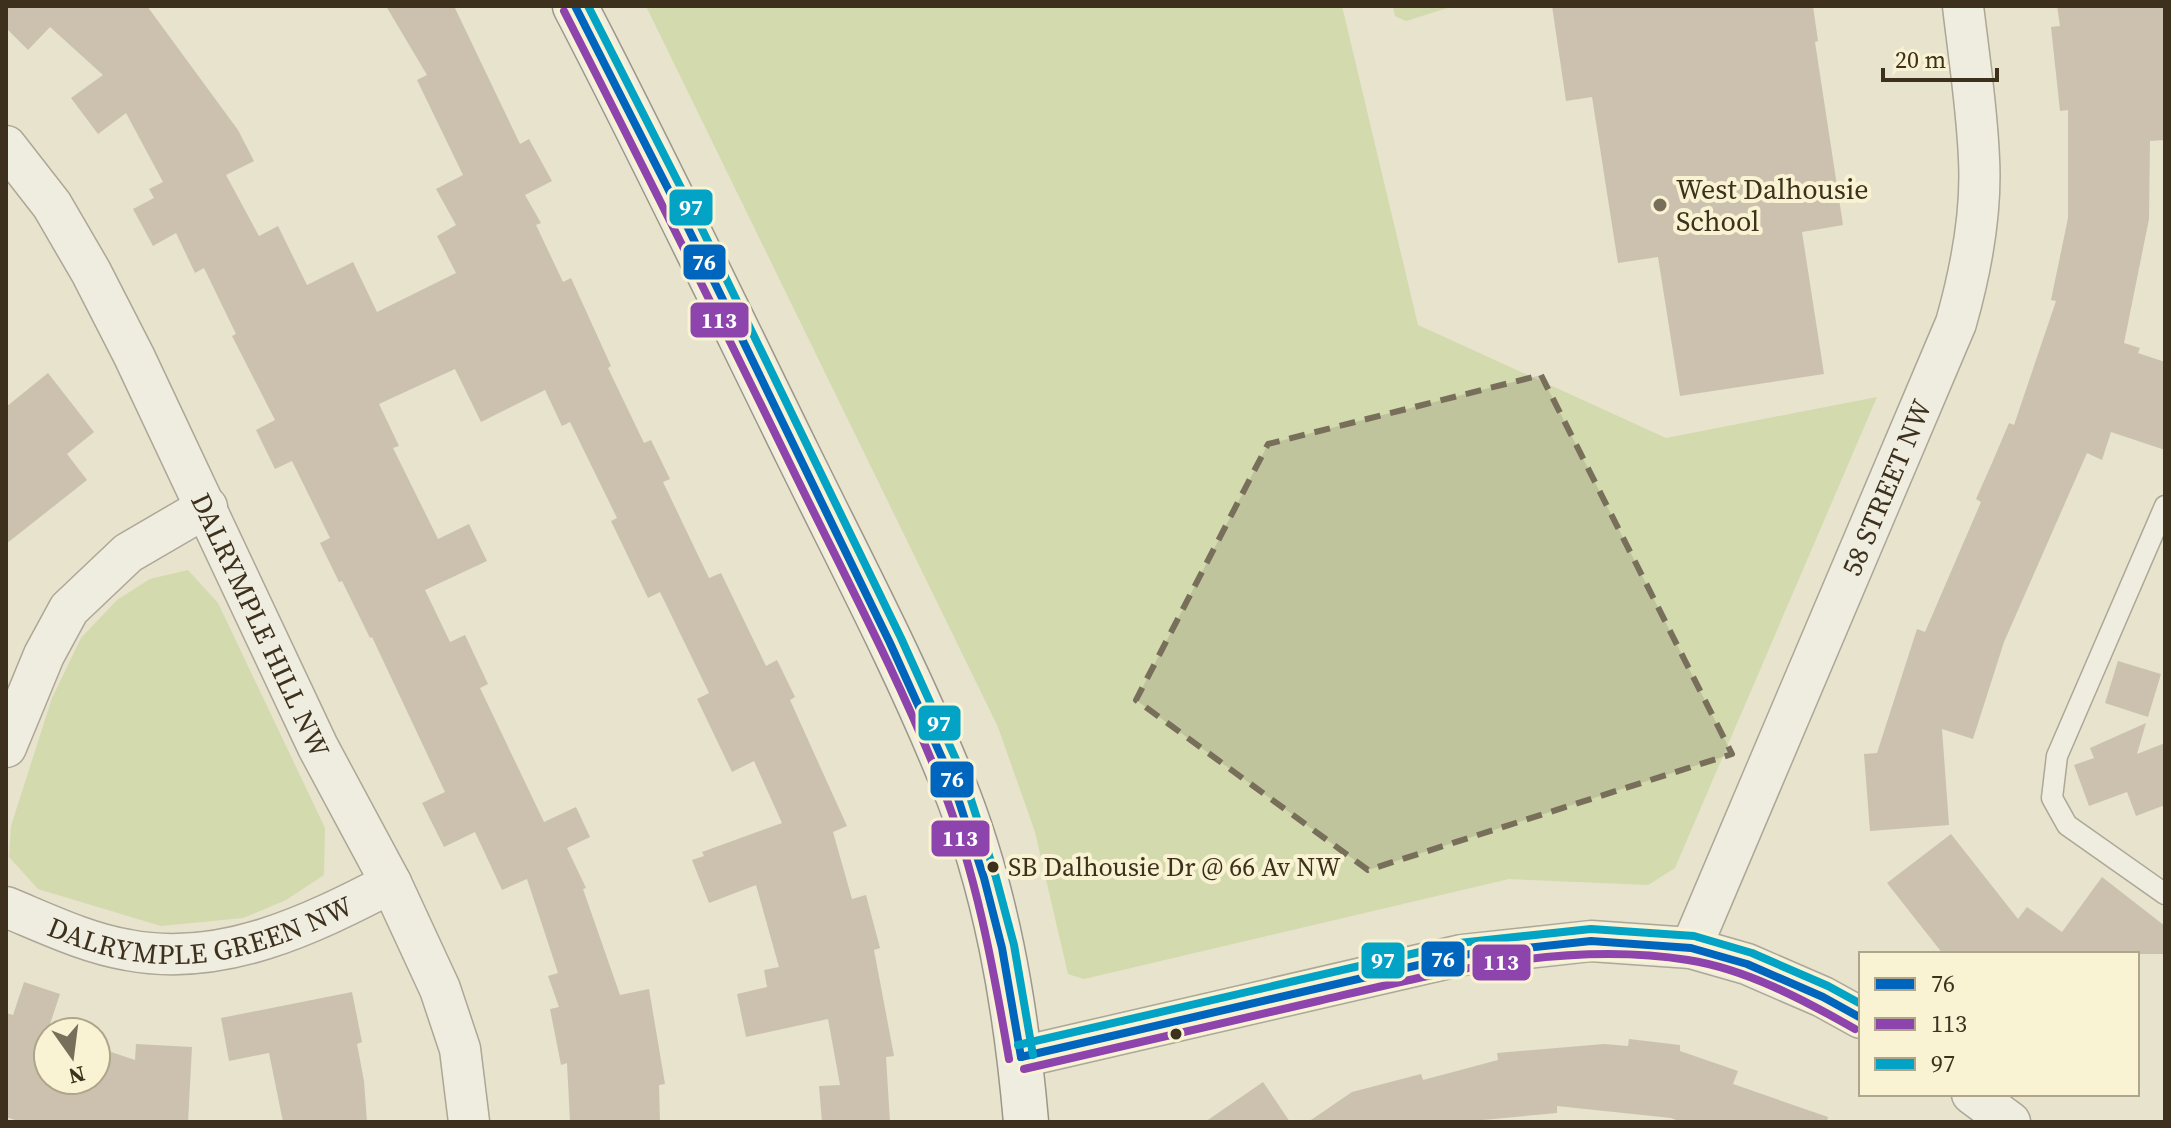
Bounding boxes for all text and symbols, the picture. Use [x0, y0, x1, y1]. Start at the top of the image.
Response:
scale bar [1883, 32, 1997, 82]
text: 20 m [1895, 43, 1946, 76]
place label: West Dalhousie School [1676, 170, 1869, 240]
line badge: 97 [668, 188, 714, 227]
text: 97 [679, 192, 703, 222]
marker: West Dalhousie School [1651, 196, 1669, 214]
line badge: 76 [682, 243, 727, 281]
text: 76 [692, 247, 716, 277]
line badge: 113 [689, 301, 750, 339]
text: 113 [701, 305, 737, 335]
street label: 58 STREET NW [1832, 394, 1940, 582]
street label: DALRYMPLE HILL NW [182, 487, 339, 763]
line badge: 97 [917, 704, 962, 742]
text: 97 [927, 708, 951, 738]
line badge: 76 [929, 760, 975, 799]
text: 76 [940, 764, 964, 794]
line badge: 113 [930, 819, 991, 858]
text: 113 [942, 823, 978, 853]
place label: SB Dalhousie Dr @ 66 Av NW [1008, 849, 1340, 885]
marker: SB Dalhousie Dr @ 66 Av NW [985, 859, 1001, 875]
street label: DALRYMPLE GREEN NW [42, 886, 359, 973]
line badge: 76 [1420, 940, 1466, 978]
line badge: 97 [1360, 941, 1406, 980]
line badge: 113 [1471, 943, 1532, 982]
text: 76 [1431, 944, 1455, 974]
text: 97 [1371, 945, 1395, 975]
text: 113 [1483, 947, 1519, 977]
legend [1859, 952, 2139, 1096]
text: 76 [1931, 967, 1955, 1000]
text: 113 [1931, 1007, 1967, 1040]
north arrow [32, 1016, 112, 1096]
unlabelled marker [1168, 1026, 1184, 1042]
text: 97 [1931, 1047, 1955, 1080]
text: N [65, 1059, 88, 1092]

